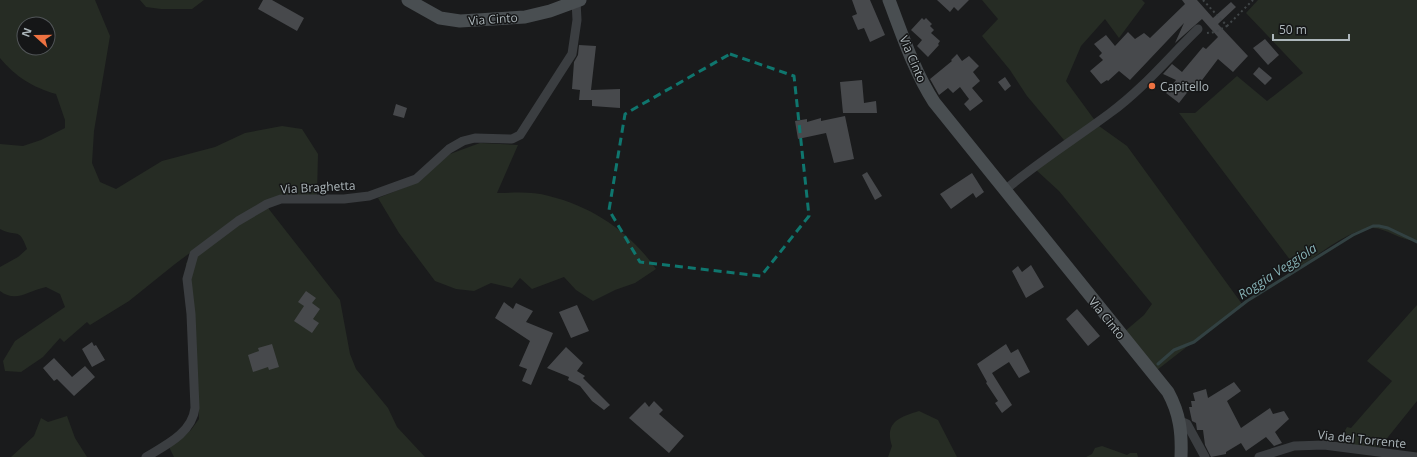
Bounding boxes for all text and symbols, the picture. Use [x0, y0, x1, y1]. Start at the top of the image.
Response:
street label: Via Cinto [468, 9, 518, 29]
north arrow [16, 16, 56, 56]
scale bar [1273, 16, 1349, 42]
text: 50 m [1279, 21, 1307, 38]
text: N [18, 25, 35, 39]
street label: Via Cinto [896, 33, 930, 85]
place label: Capitello [1160, 78, 1209, 95]
marker: Capitello [1147, 81, 1157, 91]
street label: Via Braghetta [280, 177, 356, 197]
water label: Roggia Veggiola [1234, 238, 1320, 303]
street label: Via Cinto [1085, 293, 1129, 343]
street label: Via del Torrente [1317, 426, 1407, 452]

